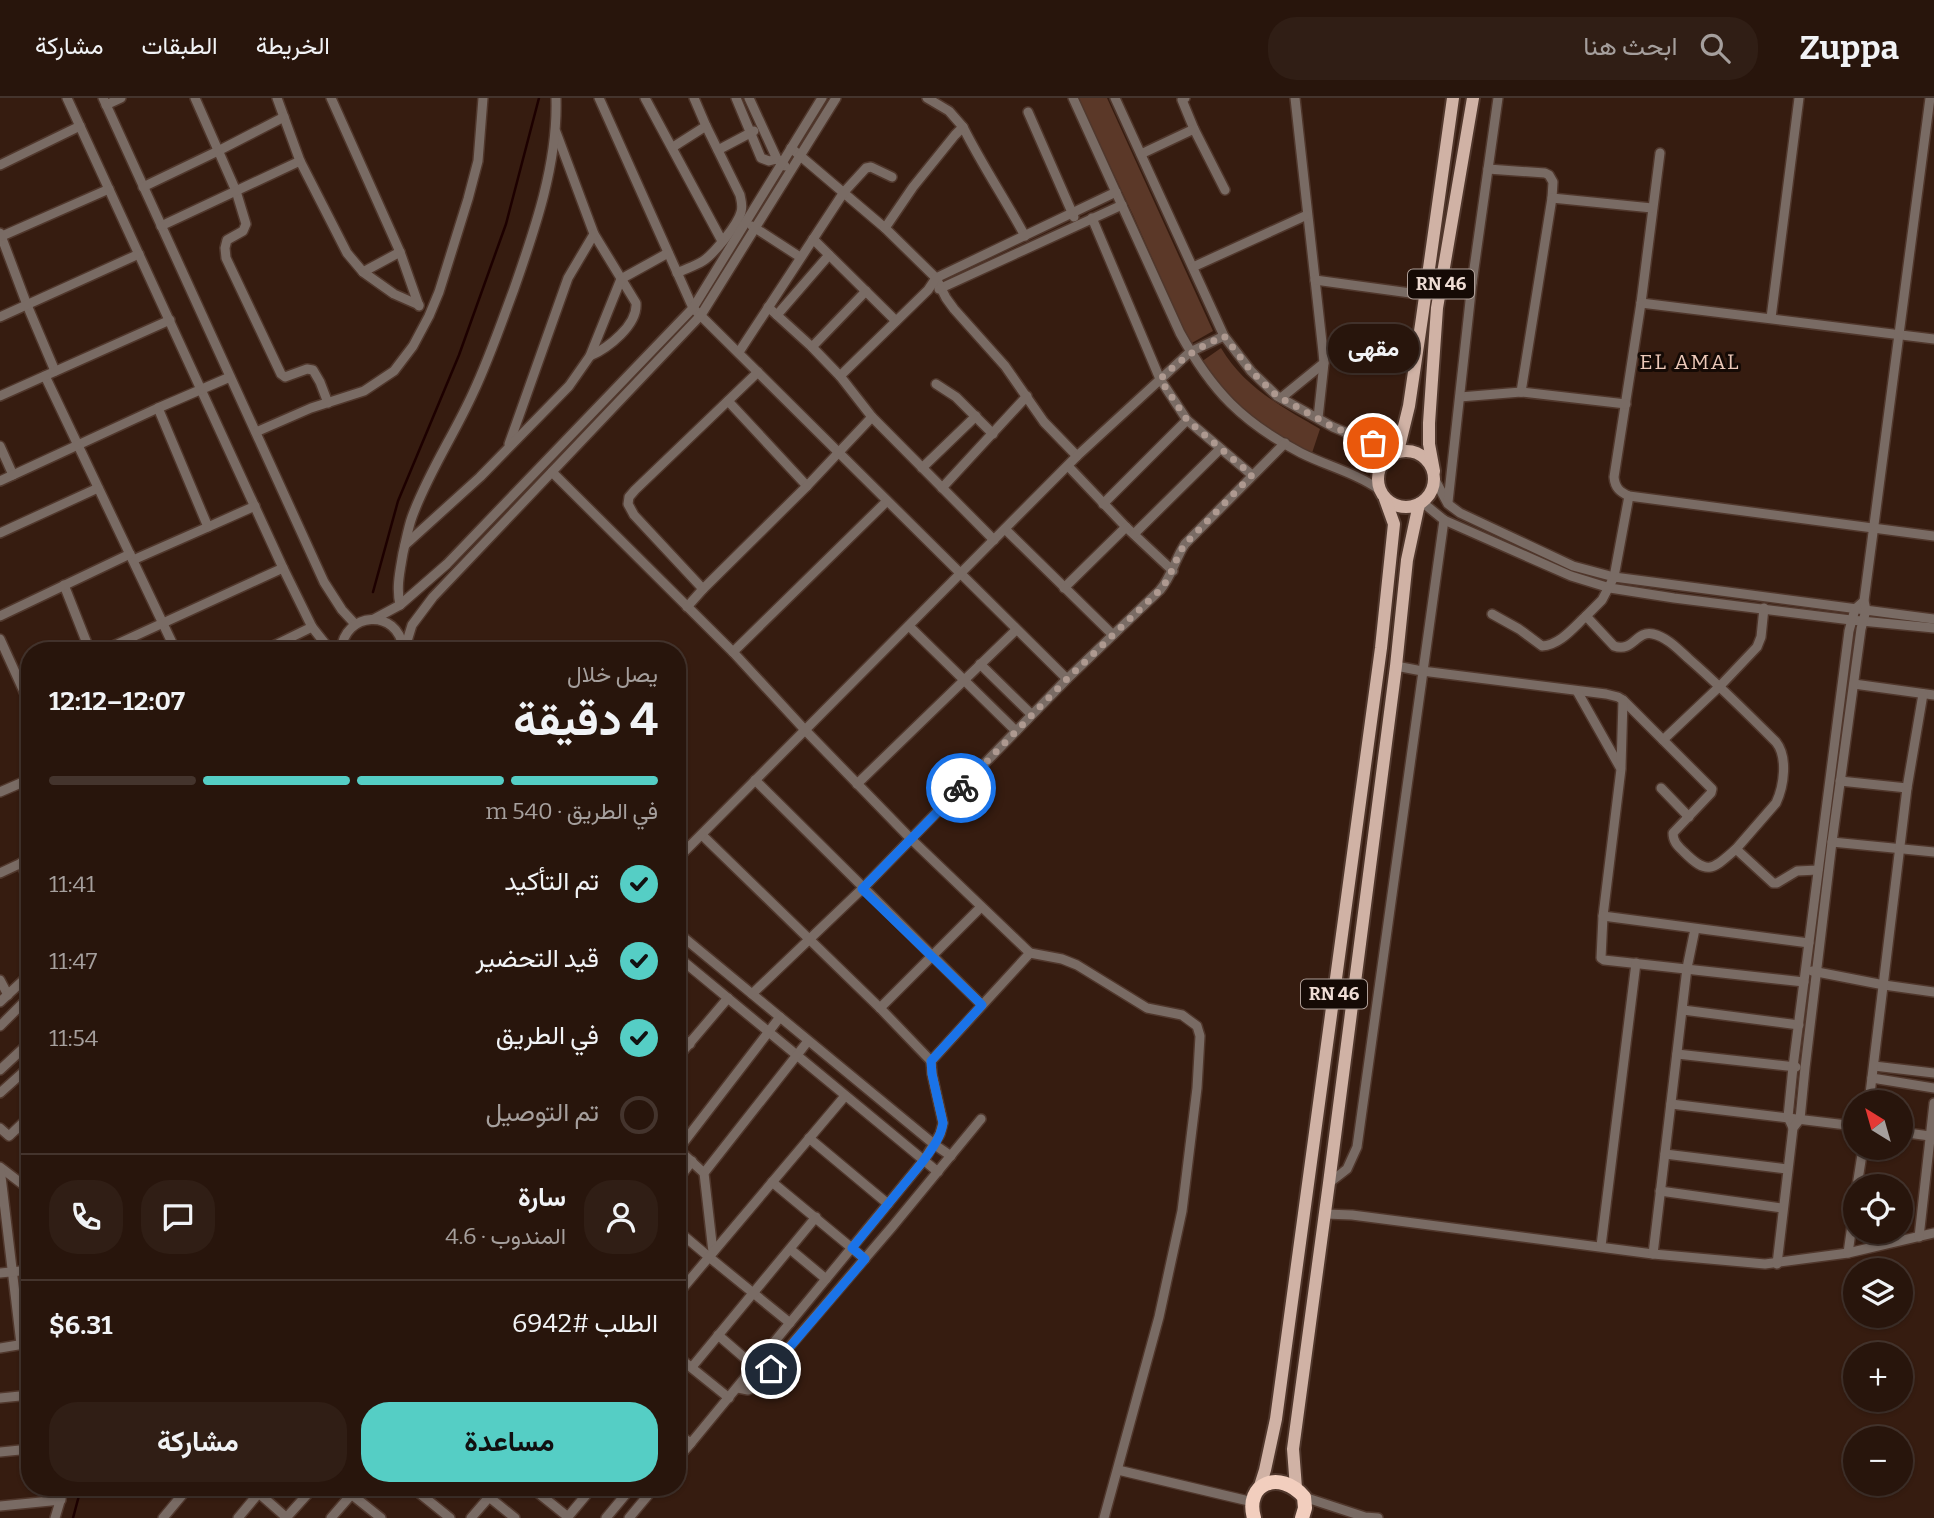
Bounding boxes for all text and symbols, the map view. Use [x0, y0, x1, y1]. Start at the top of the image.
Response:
search box [1268, 17, 1758, 80]
text: Zuppa [1800, 28, 1899, 68]
icon: search [1696, 29, 1734, 67]
text: ابحث هنا [1583, 31, 1678, 62]
text: مشاركة [35, 32, 103, 60]
text: الطبقات [141, 32, 218, 60]
text: الخريطة [256, 32, 330, 60]
road number: RN 46 [1408, 270, 1474, 299]
callout: مقهى [1328, 324, 1418, 373]
text: مقهى [1348, 334, 1399, 362]
district label: EL AMAL [1639, 349, 1741, 375]
pin [1343, 413, 1403, 473]
icon: bag [1354, 424, 1392, 462]
text: يصل خلال [567, 660, 658, 688]
text: 12:07–12:12 [49, 686, 185, 717]
text: 4 دقيقة [513, 692, 658, 747]
courier [926, 753, 996, 823]
icon: bike [942, 769, 980, 807]
text: في الطريق · 540 m [486, 797, 658, 825]
icon: check [620, 865, 658, 903]
text: تم التأكيد [504, 866, 599, 897]
text: 11:41 [49, 870, 95, 898]
icon: check [620, 942, 658, 980]
text: قيد التحضير [475, 943, 599, 974]
text: 11:47 [49, 947, 97, 975]
road number: RN 46 [1301, 980, 1367, 1009]
icon: check [620, 1019, 658, 1057]
text: في الطريق [496, 1020, 599, 1051]
text: 11:54 [49, 1024, 98, 1052]
north arrow [1843, 1090, 1913, 1160]
map controls [1843, 1090, 1913, 1496]
text: تم التوصيل [485, 1097, 599, 1128]
button: locate [1843, 1174, 1913, 1244]
button: phone [49, 1180, 123, 1254]
button: chat [141, 1180, 215, 1254]
button: person [584, 1180, 658, 1254]
text: سارة [518, 1182, 566, 1213]
text: المندوب · 4.6 [445, 1222, 566, 1250]
button: layers [1843, 1258, 1913, 1328]
text: الطلب #6942 [512, 1308, 658, 1339]
text: $6.31 [49, 1310, 112, 1341]
pin [741, 1339, 801, 1399]
button: + [1843, 1342, 1913, 1412]
icon: home [752, 1350, 790, 1388]
button: مشاركة [49, 1402, 347, 1482]
button: مساعدة [361, 1402, 658, 1482]
button: − [1843, 1426, 1913, 1496]

